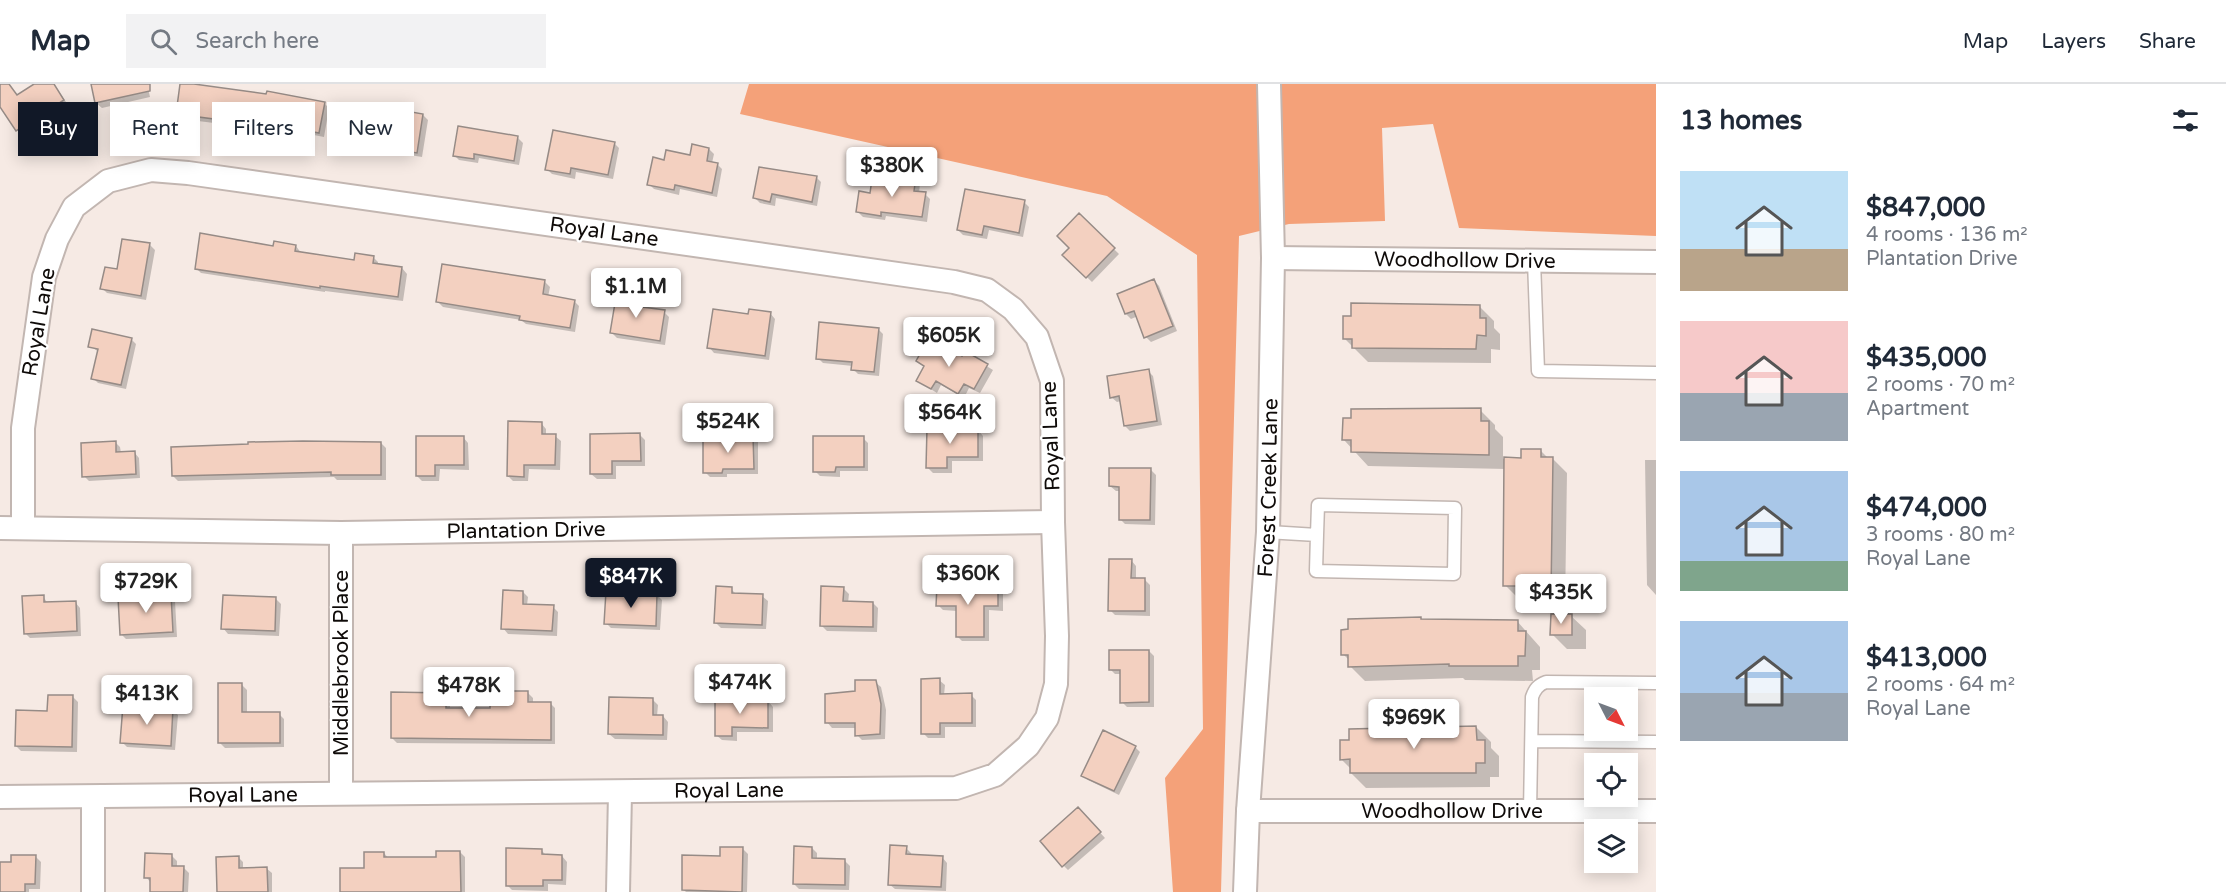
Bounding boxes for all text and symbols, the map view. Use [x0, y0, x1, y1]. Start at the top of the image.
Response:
search box [126, 14, 546, 68]
text: Map [30, 24, 90, 58]
icon: search [147, 25, 180, 58]
text: Search here [195, 28, 319, 54]
text: Map [1963, 29, 2008, 54]
text: Layers [2041, 29, 2106, 54]
text: Share [2139, 29, 2196, 54]
chip: Buy [18, 102, 98, 156]
chip: Rent [110, 102, 200, 156]
chip: Filters [212, 102, 315, 156]
chip: New [327, 102, 414, 156]
icon: filters [2169, 104, 2202, 137]
text: 13 homes [1680, 105, 1802, 136]
pin: $380K [850, 147, 934, 198]
text: $380K [860, 154, 924, 178]
text: $847,000 [1866, 192, 1985, 223]
icon: home [1728, 195, 1800, 267]
street label: Royal Lane [548, 212, 660, 252]
text: 4 rooms · 136 m² [1866, 223, 2028, 247]
street label: Woodhollow Drive [1374, 247, 1556, 273]
text: Plantation Drive [1866, 247, 2018, 271]
street label: Royal Lane [17, 266, 61, 378]
pin: $1.1M [594, 268, 678, 319]
text: $1.1M [605, 275, 667, 299]
pin: $605K [907, 317, 991, 368]
text: $605K [917, 324, 981, 348]
text: $435,000 [1866, 342, 1986, 373]
icon: home [1728, 345, 1800, 417]
text: 2 rooms · 70 m² [1866, 373, 2015, 397]
street label: Royal Lane [1037, 381, 1065, 491]
pin: $564K [908, 394, 992, 445]
text: Apartment [1866, 397, 1969, 421]
street label: Forest Creek Lane [1252, 398, 1283, 578]
text: $564K [918, 401, 982, 425]
pin: $524K [686, 403, 770, 454]
text: $524K [696, 410, 760, 434]
text: $474,000 [1866, 492, 1987, 523]
icon: home [1728, 495, 1800, 567]
street label: Plantation Drive [446, 516, 606, 544]
text: 3 rooms · 80 m² [1866, 523, 2015, 547]
text: Royal Lane [1866, 547, 1971, 571]
pin: $360K [926, 555, 1010, 606]
pin: $847K [589, 558, 673, 609]
text: $360K [936, 562, 1000, 586]
pin: $729K [104, 563, 188, 614]
text: $847K [599, 565, 663, 589]
text: $729K [114, 570, 178, 594]
street label: Middlebrook Place [329, 570, 354, 756]
pin: $435K [1519, 574, 1603, 625]
text: $435K [1529, 581, 1593, 605]
text: $413,000 [1866, 642, 1987, 673]
icon: home [1728, 645, 1800, 717]
pin: $474K [698, 664, 782, 715]
pin: $478K [427, 667, 511, 718]
text: $474K [708, 671, 772, 695]
text: 2 rooms · 64 m² [1866, 673, 2015, 697]
text: $478K [437, 674, 501, 698]
pin: $413K [105, 675, 189, 726]
text: $413K [115, 682, 179, 706]
north arrow [1584, 687, 1638, 741]
map controls [1584, 687, 1638, 873]
text: Royal Lane [1866, 697, 1971, 721]
pin: $969K [1372, 699, 1456, 750]
text: $969K [1382, 706, 1446, 730]
button: locate [1584, 753, 1638, 807]
street label: Royal Lane [674, 777, 784, 803]
street label: Royal Lane [188, 782, 298, 808]
street label: Woodhollow Drive [1361, 799, 1543, 824]
button: layers [1584, 819, 1638, 873]

